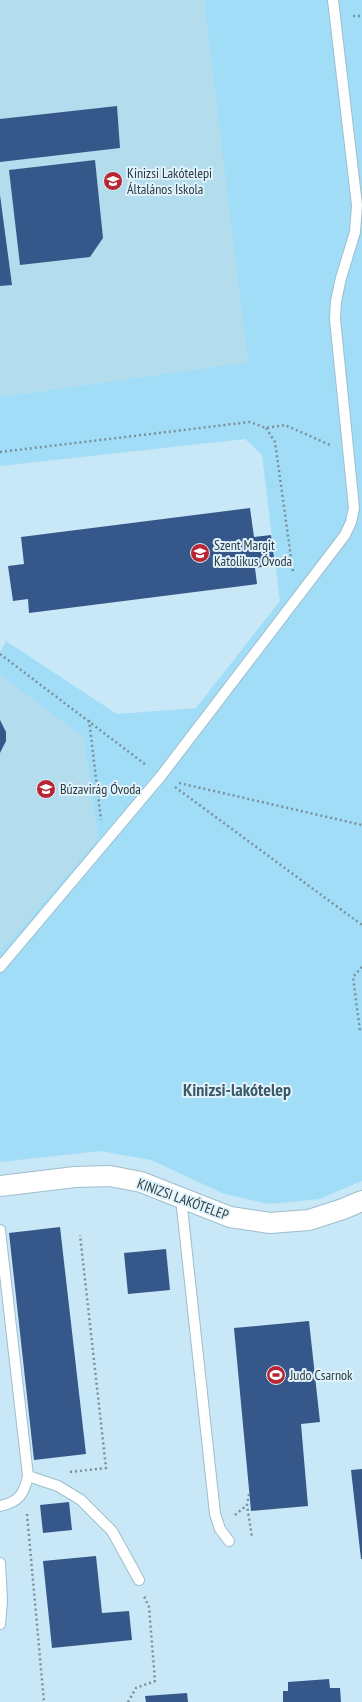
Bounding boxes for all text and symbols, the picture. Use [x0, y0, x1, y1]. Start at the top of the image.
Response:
place label: Kinizsi Lakótelepi Általános Iskola [127, 164, 212, 198]
school or university icon: Kinizsi Lakótelepi Általános Iskola [102, 170, 124, 192]
place label: Szent Margit Katolikus Óvoda [214, 536, 292, 570]
school or university icon: Szent Margit Katolikus Óvoda [189, 542, 211, 564]
school or university icon: Búzavirág Óvoda [35, 778, 57, 800]
place label: Búzavirág Óvoda [60, 780, 141, 798]
district label: Kinizsi-lakótelep [183, 1078, 291, 1101]
street label: KINIZSI LAKÓTELEP [135, 1174, 231, 1224]
sports icon: Judo Csarnok [265, 1364, 287, 1386]
place label: Judo Csarnok [289, 1366, 353, 1384]

